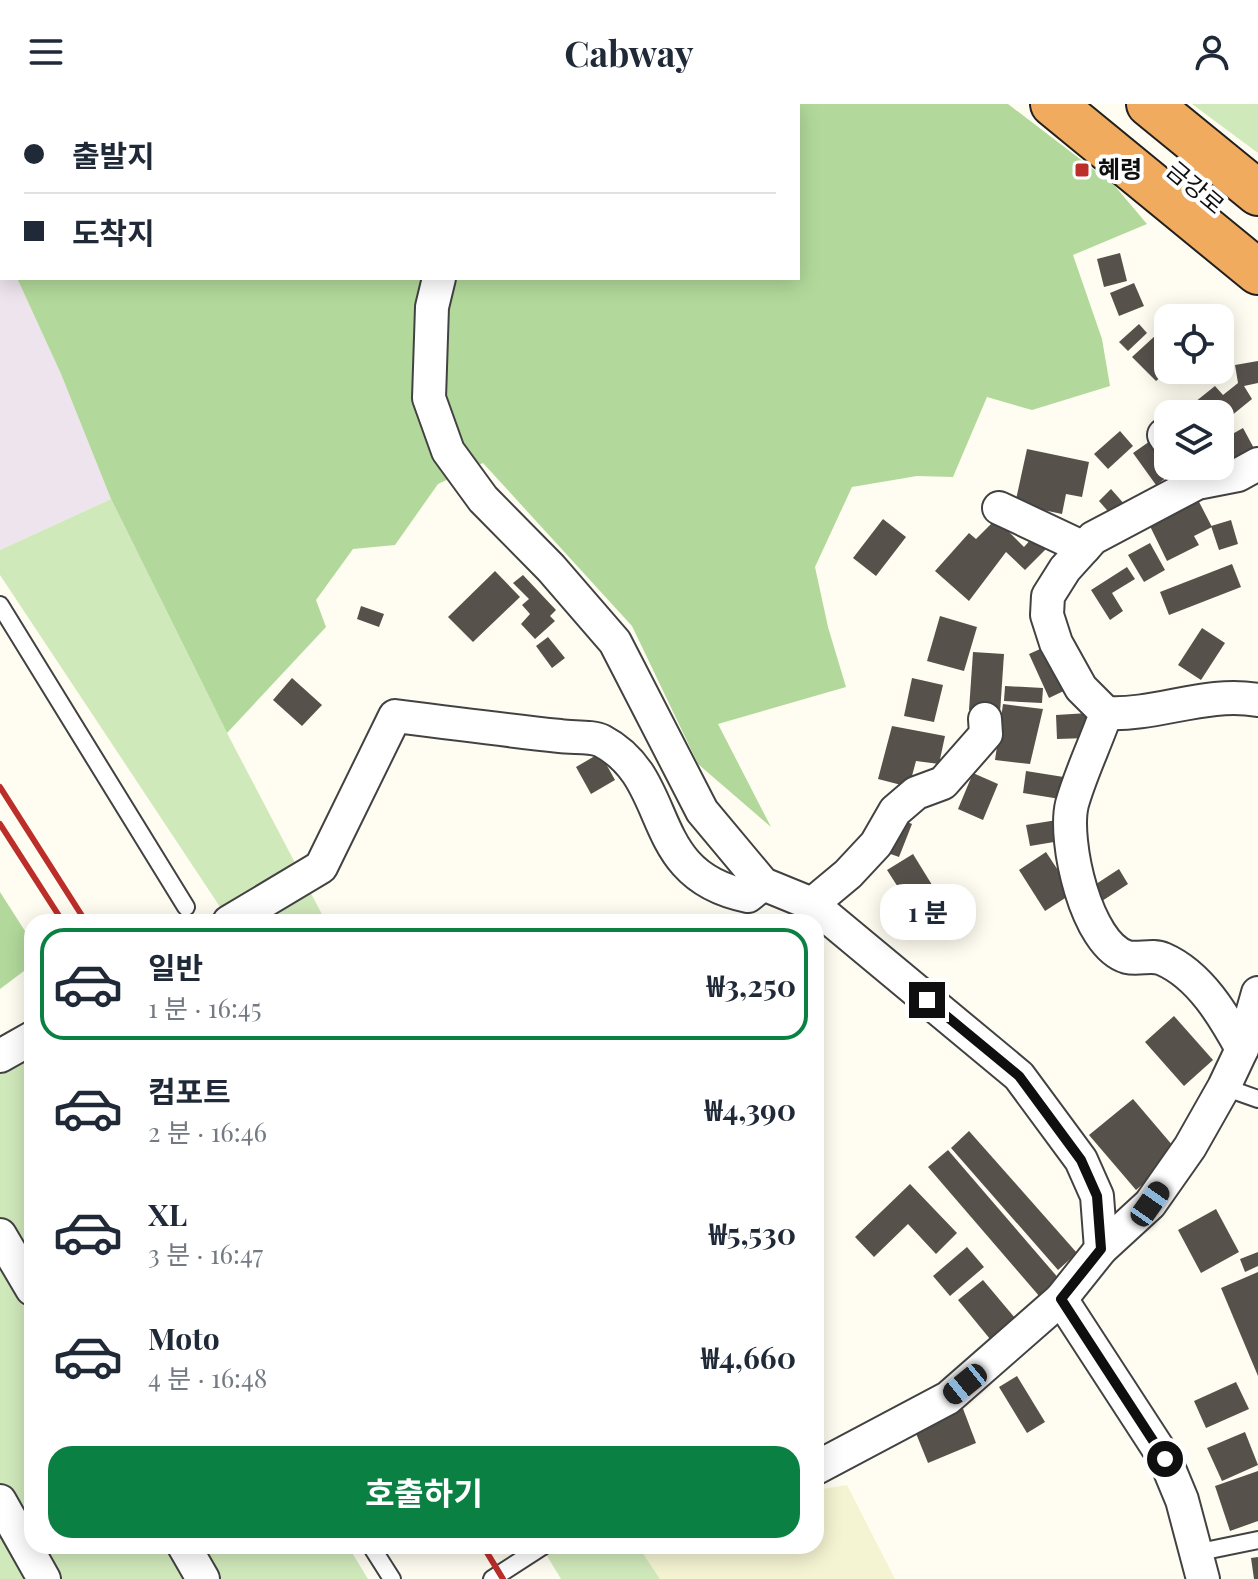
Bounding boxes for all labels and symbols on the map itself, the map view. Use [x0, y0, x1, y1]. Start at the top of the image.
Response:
place label: 혜령 [1098, 152, 1142, 184]
street label: 금강로 [1161, 153, 1232, 220]
marker: 혜령 [1073, 161, 1091, 179]
callout: 1 분 [879, 884, 975, 940]
route end [909, 982, 945, 1018]
car [1126, 1177, 1174, 1231]
car [939, 1360, 991, 1408]
route start [1147, 1441, 1183, 1477]

